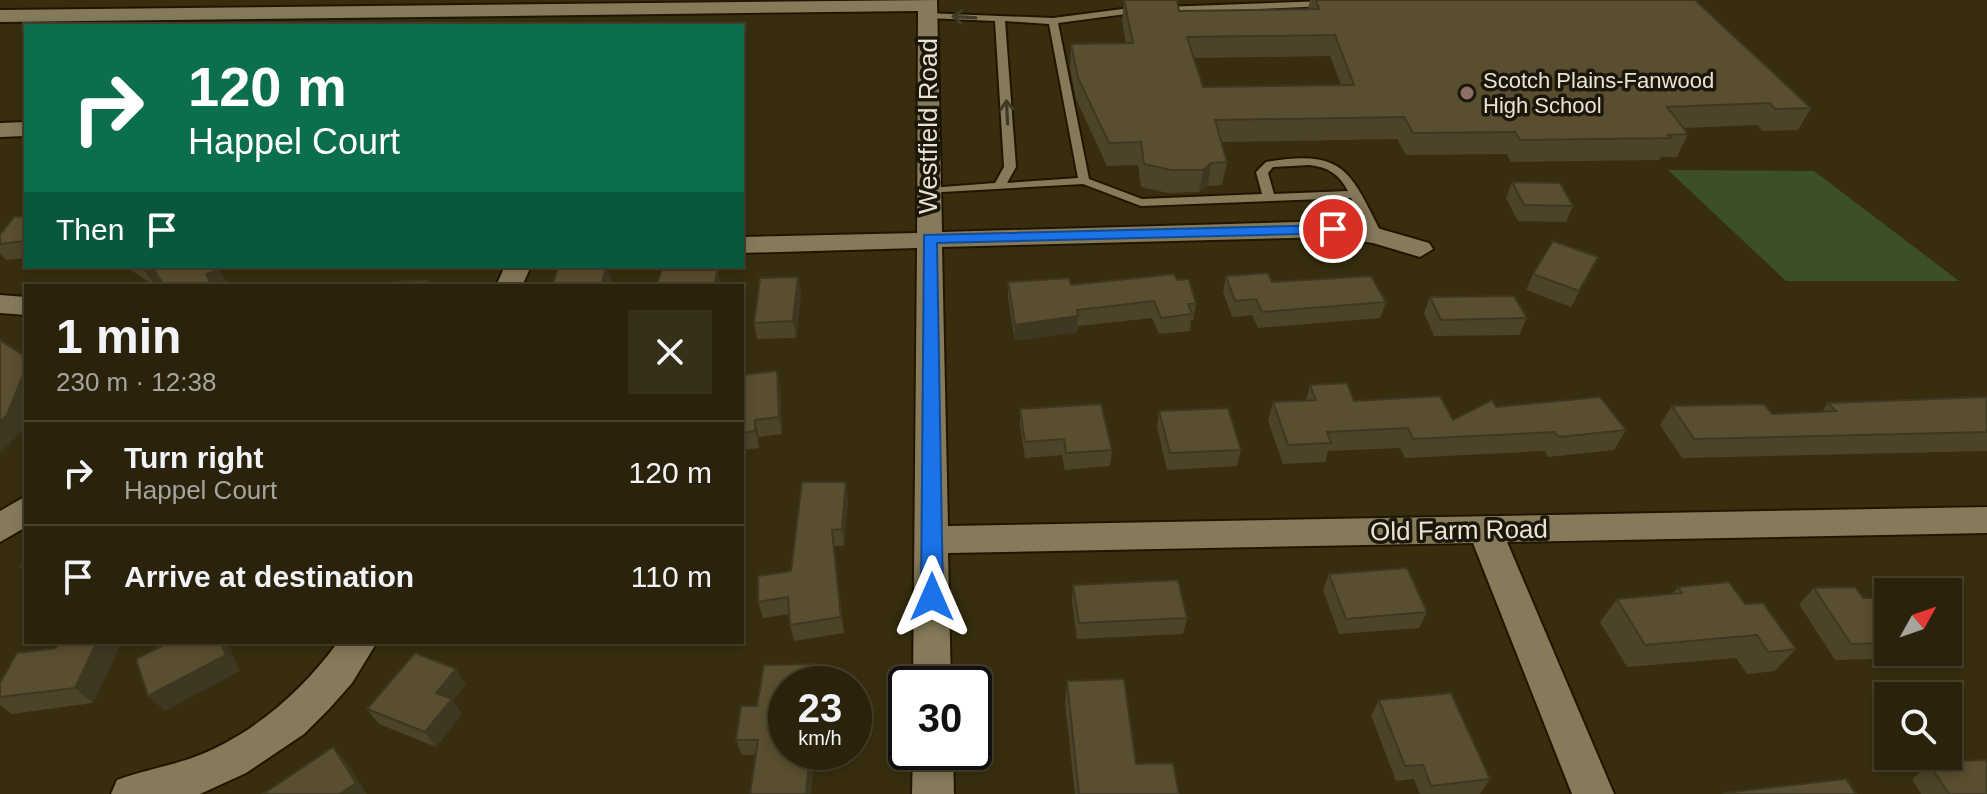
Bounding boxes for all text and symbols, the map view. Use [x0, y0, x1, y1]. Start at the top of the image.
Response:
one-way arrow [951, 9, 978, 24]
street label: Westfield Road [913, 38, 943, 214]
text: 120 m [188, 55, 347, 118]
icon: right [56, 56, 160, 160]
place label: Scotch Plains-Fanwood High School [1483, 68, 1714, 118]
marker: Scotch Plains-Fanwood High School [1458, 84, 1476, 102]
one-way arrow [999, 99, 1014, 126]
text: Happel Court [188, 121, 400, 162]
pin [1299, 195, 1367, 263]
icon: arrive [1311, 207, 1355, 251]
icon: arrive [140, 208, 184, 252]
text: Then [56, 213, 124, 246]
text: 1 min [56, 310, 181, 363]
button: close [628, 310, 712, 394]
text: 230 m · 12:38 [56, 367, 216, 397]
text: Turn right [124, 441, 263, 474]
icon: right [56, 451, 100, 495]
text: 120 m [629, 456, 712, 489]
text: Happel Court [124, 475, 277, 505]
street label: Old Farm Road [1370, 513, 1548, 547]
icon: arrive [56, 555, 100, 599]
position arrow [890, 555, 974, 639]
text: Arrive at destination [124, 560, 414, 593]
text: 110 m [631, 560, 712, 593]
north arrow [1874, 578, 1962, 666]
map controls [1874, 578, 1962, 770]
speed limit sign: 30 [888, 666, 992, 770]
button: search [1874, 682, 1962, 770]
text: 23 [798, 686, 842, 730]
text: km/h [798, 727, 842, 749]

